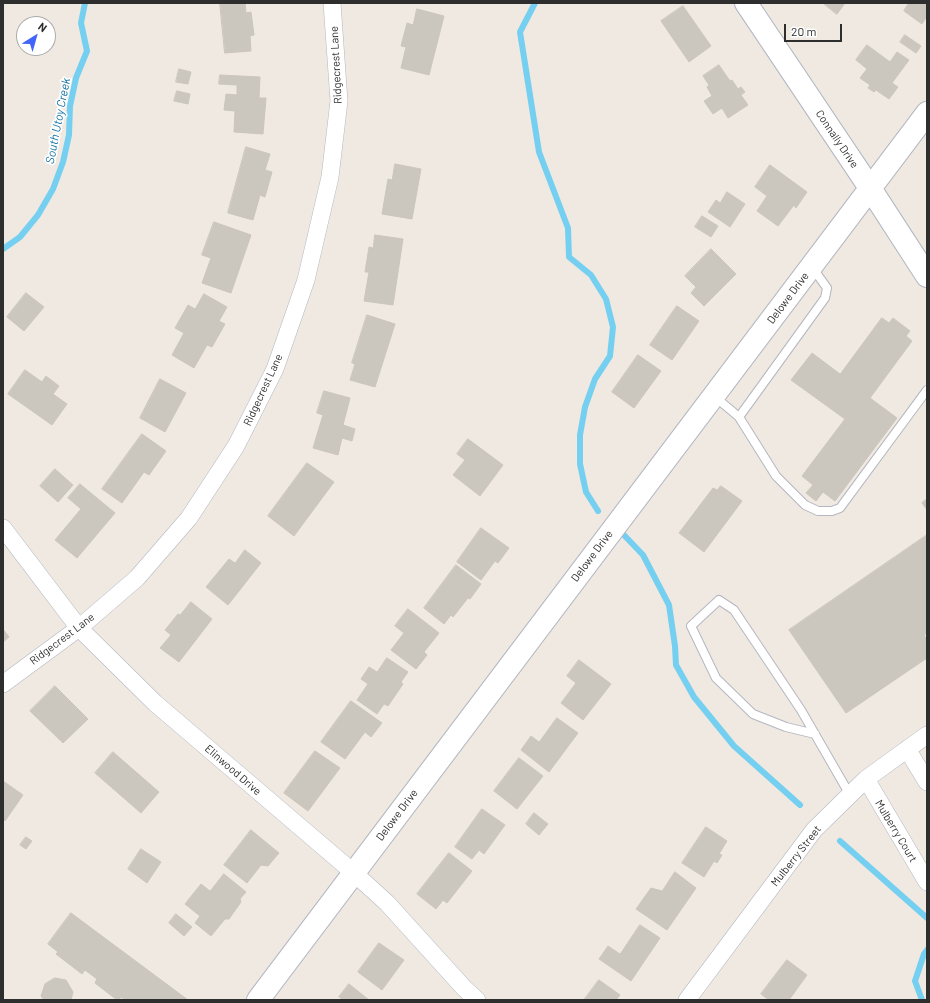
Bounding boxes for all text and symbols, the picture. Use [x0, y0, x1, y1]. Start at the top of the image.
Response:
north arrow [16, 16, 56, 56]
scale bar [786, 16, 844, 42]
text: N [36, 19, 50, 34]
text: 20 m [791, 24, 817, 38]
street label: Ridgecrest Lane [327, 26, 345, 104]
water label: South Utoy Creek [43, 77, 73, 165]
street label: Connally Drive [813, 108, 861, 170]
street label: Delowe Drive [764, 270, 812, 326]
street label: Ridgecrest Lane [241, 352, 285, 428]
street label: Delowe Drive [568, 528, 616, 584]
street label: Ridgecrest Lane [27, 610, 97, 668]
street label: Elinwood Drive [202, 742, 264, 798]
street label: Delowe Drive [373, 787, 421, 843]
street label: Mulberry Court [872, 797, 920, 865]
street label: Mulberry Street [768, 823, 824, 889]

